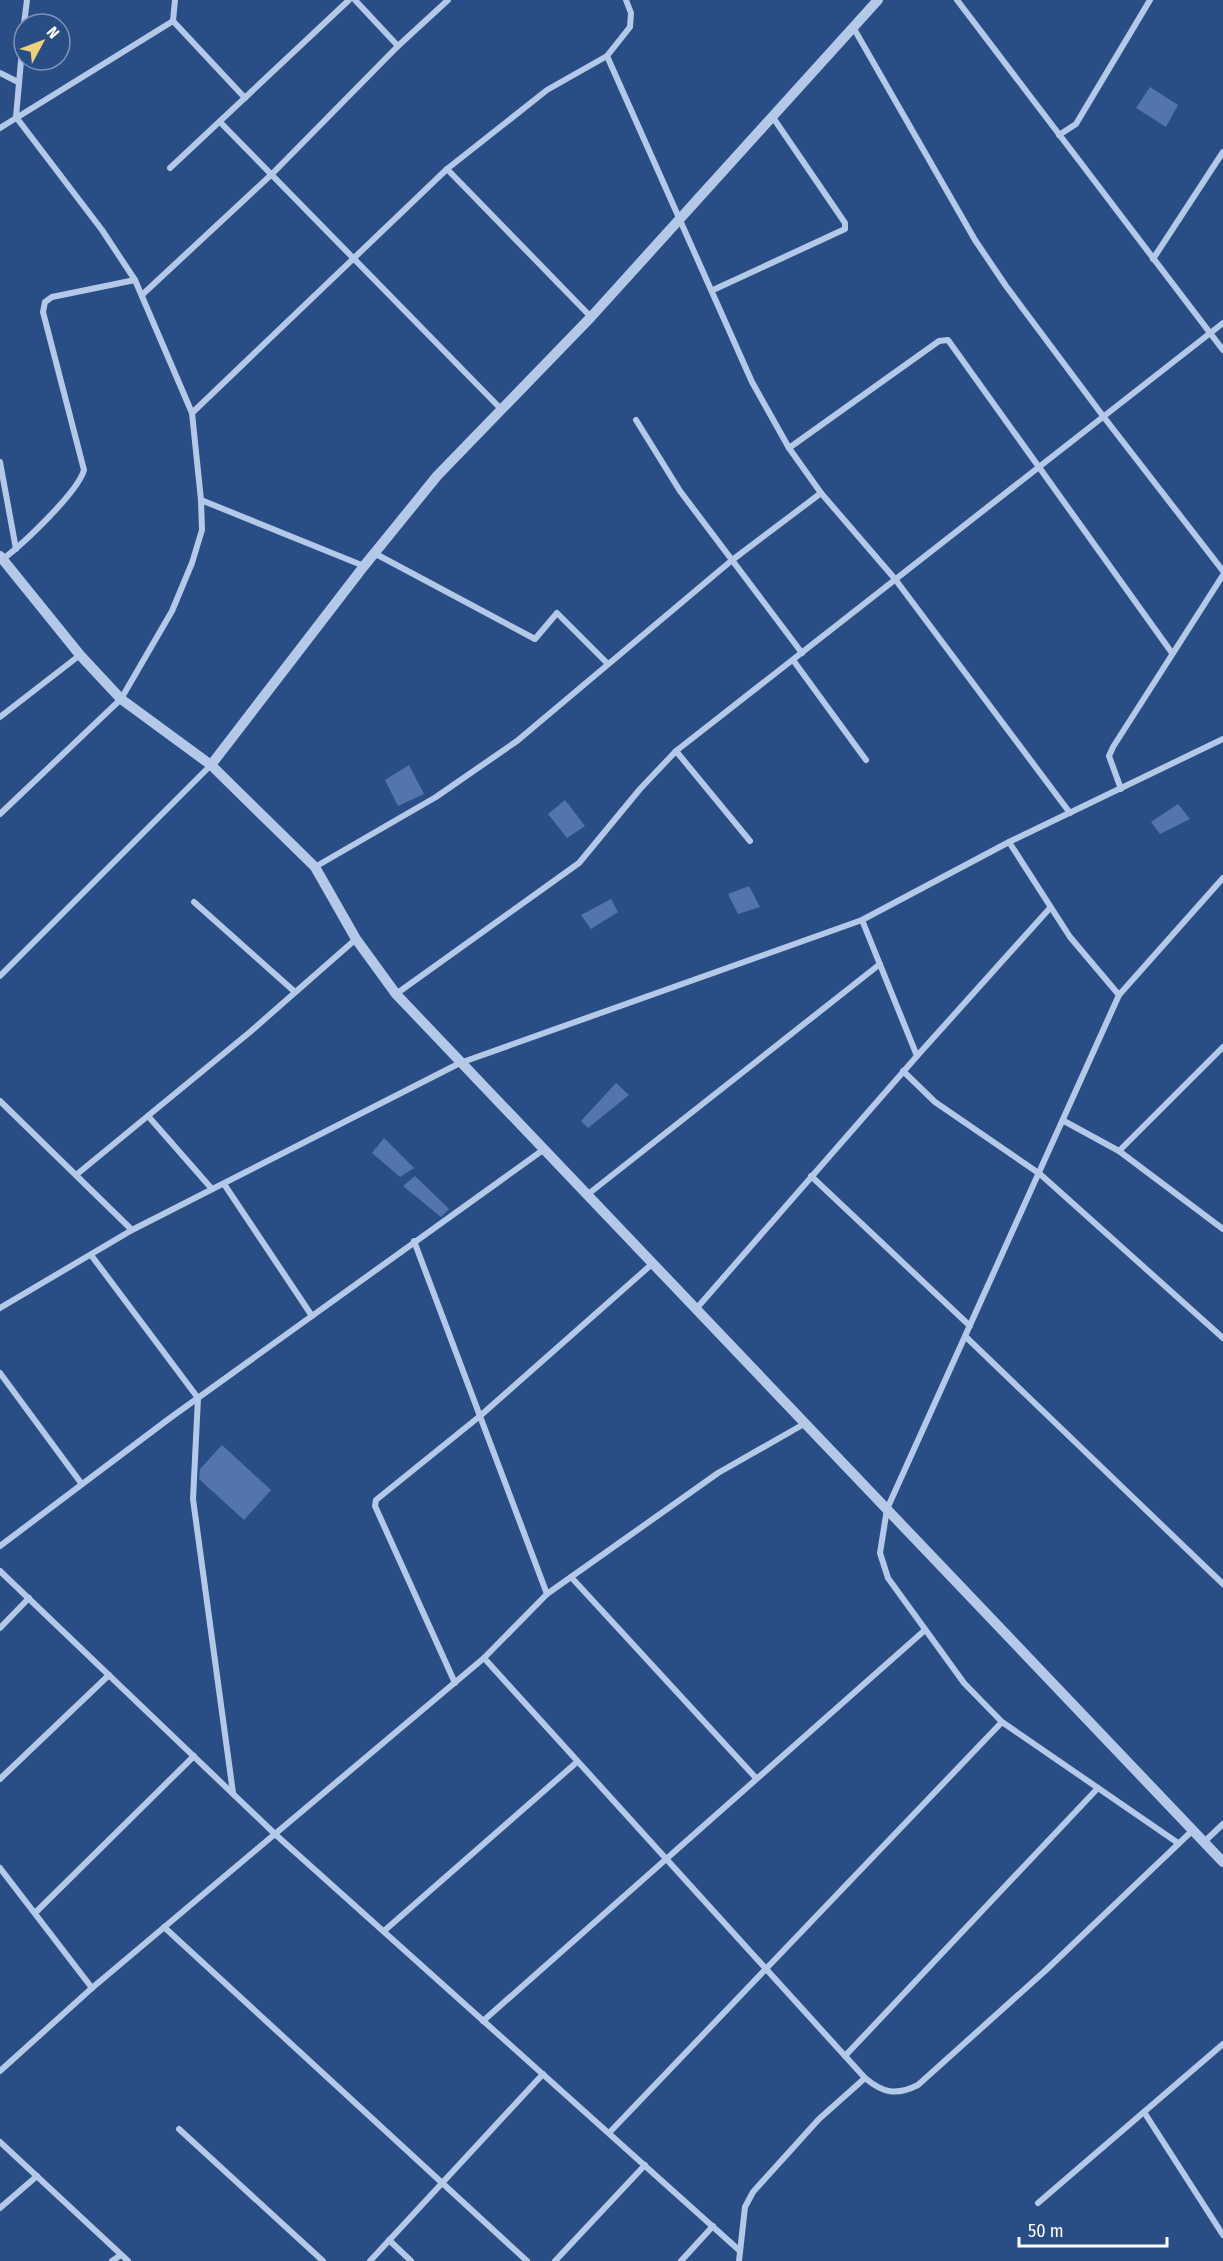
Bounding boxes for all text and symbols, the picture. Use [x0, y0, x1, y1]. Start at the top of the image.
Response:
north arrow [12, 12, 72, 72]
text: N [43, 23, 63, 42]
scale bar [1019, 2210, 1168, 2248]
text: 50 m [1028, 2220, 1064, 2242]

